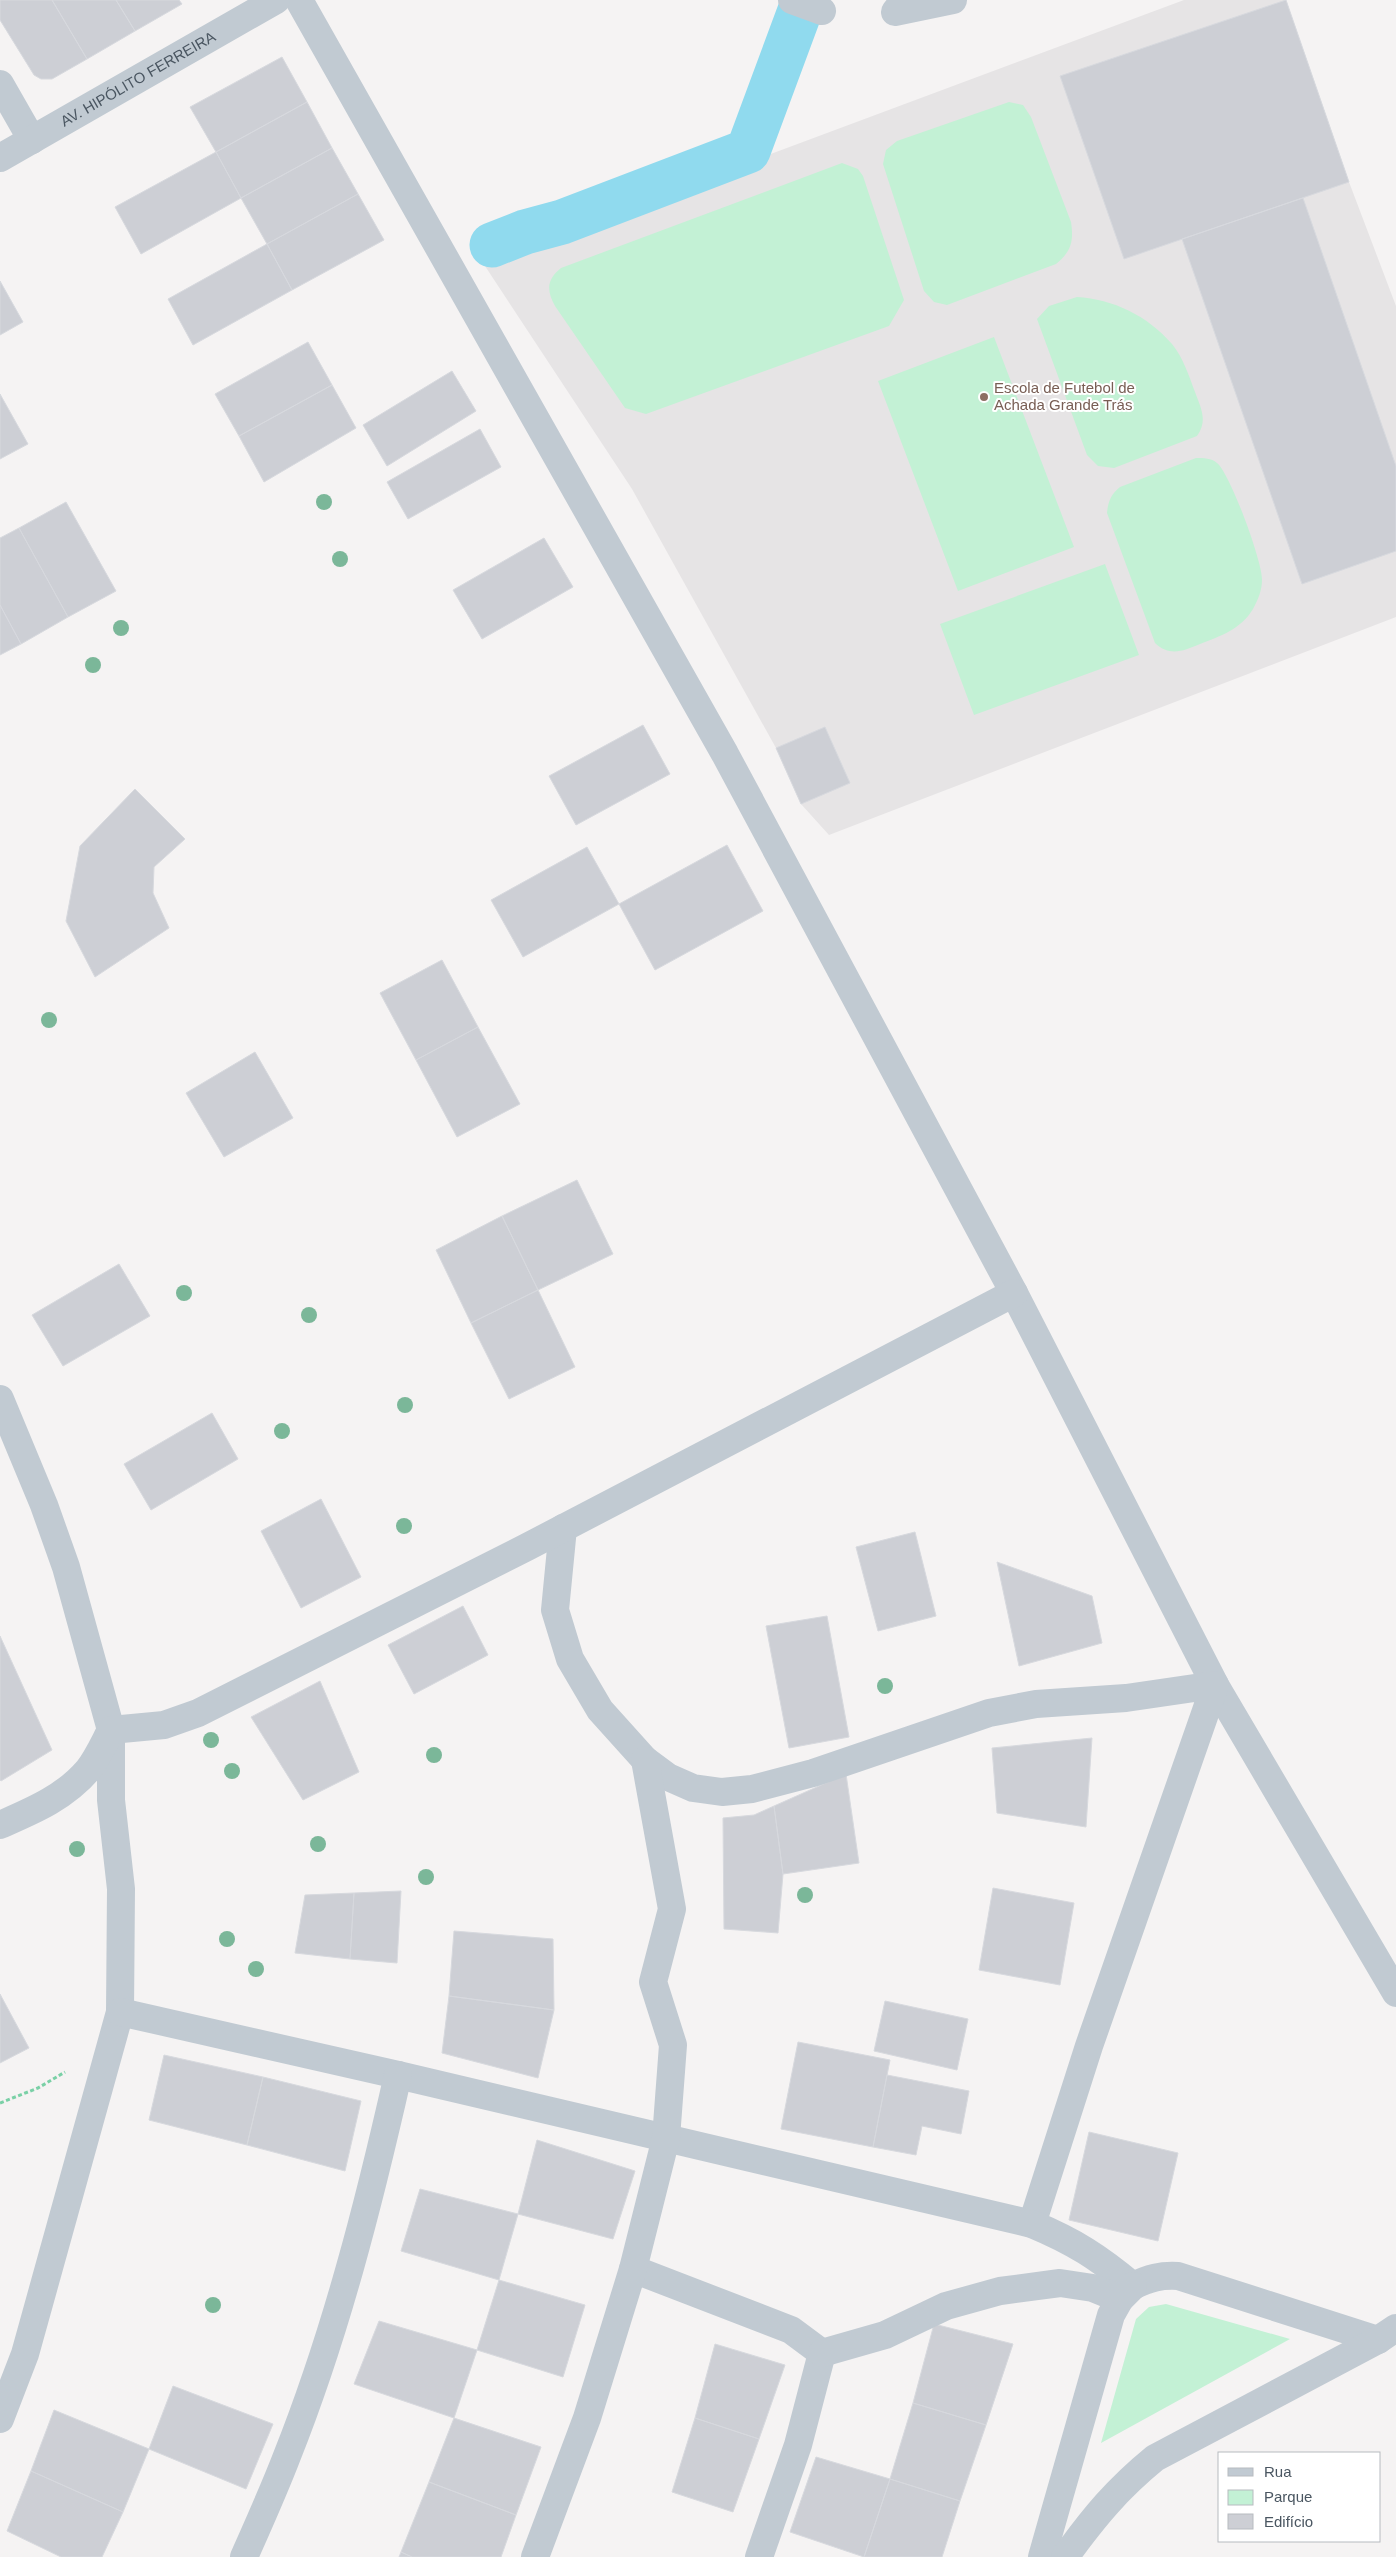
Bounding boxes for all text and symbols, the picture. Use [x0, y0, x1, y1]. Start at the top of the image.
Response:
street label: AV. HIPÓLITO FERREIRA [57, 28, 218, 130]
place label: Escola de Futebol de Achada Grande Trás [994, 379, 1135, 413]
marker: Escola de Futebol de Achada Grande Trás [978, 391, 990, 403]
legend [1218, 2452, 1381, 2542]
text: Rua [1264, 2463, 1292, 2480]
text: Parque [1264, 2488, 1312, 2505]
text: Edifício [1264, 2513, 1313, 2530]

